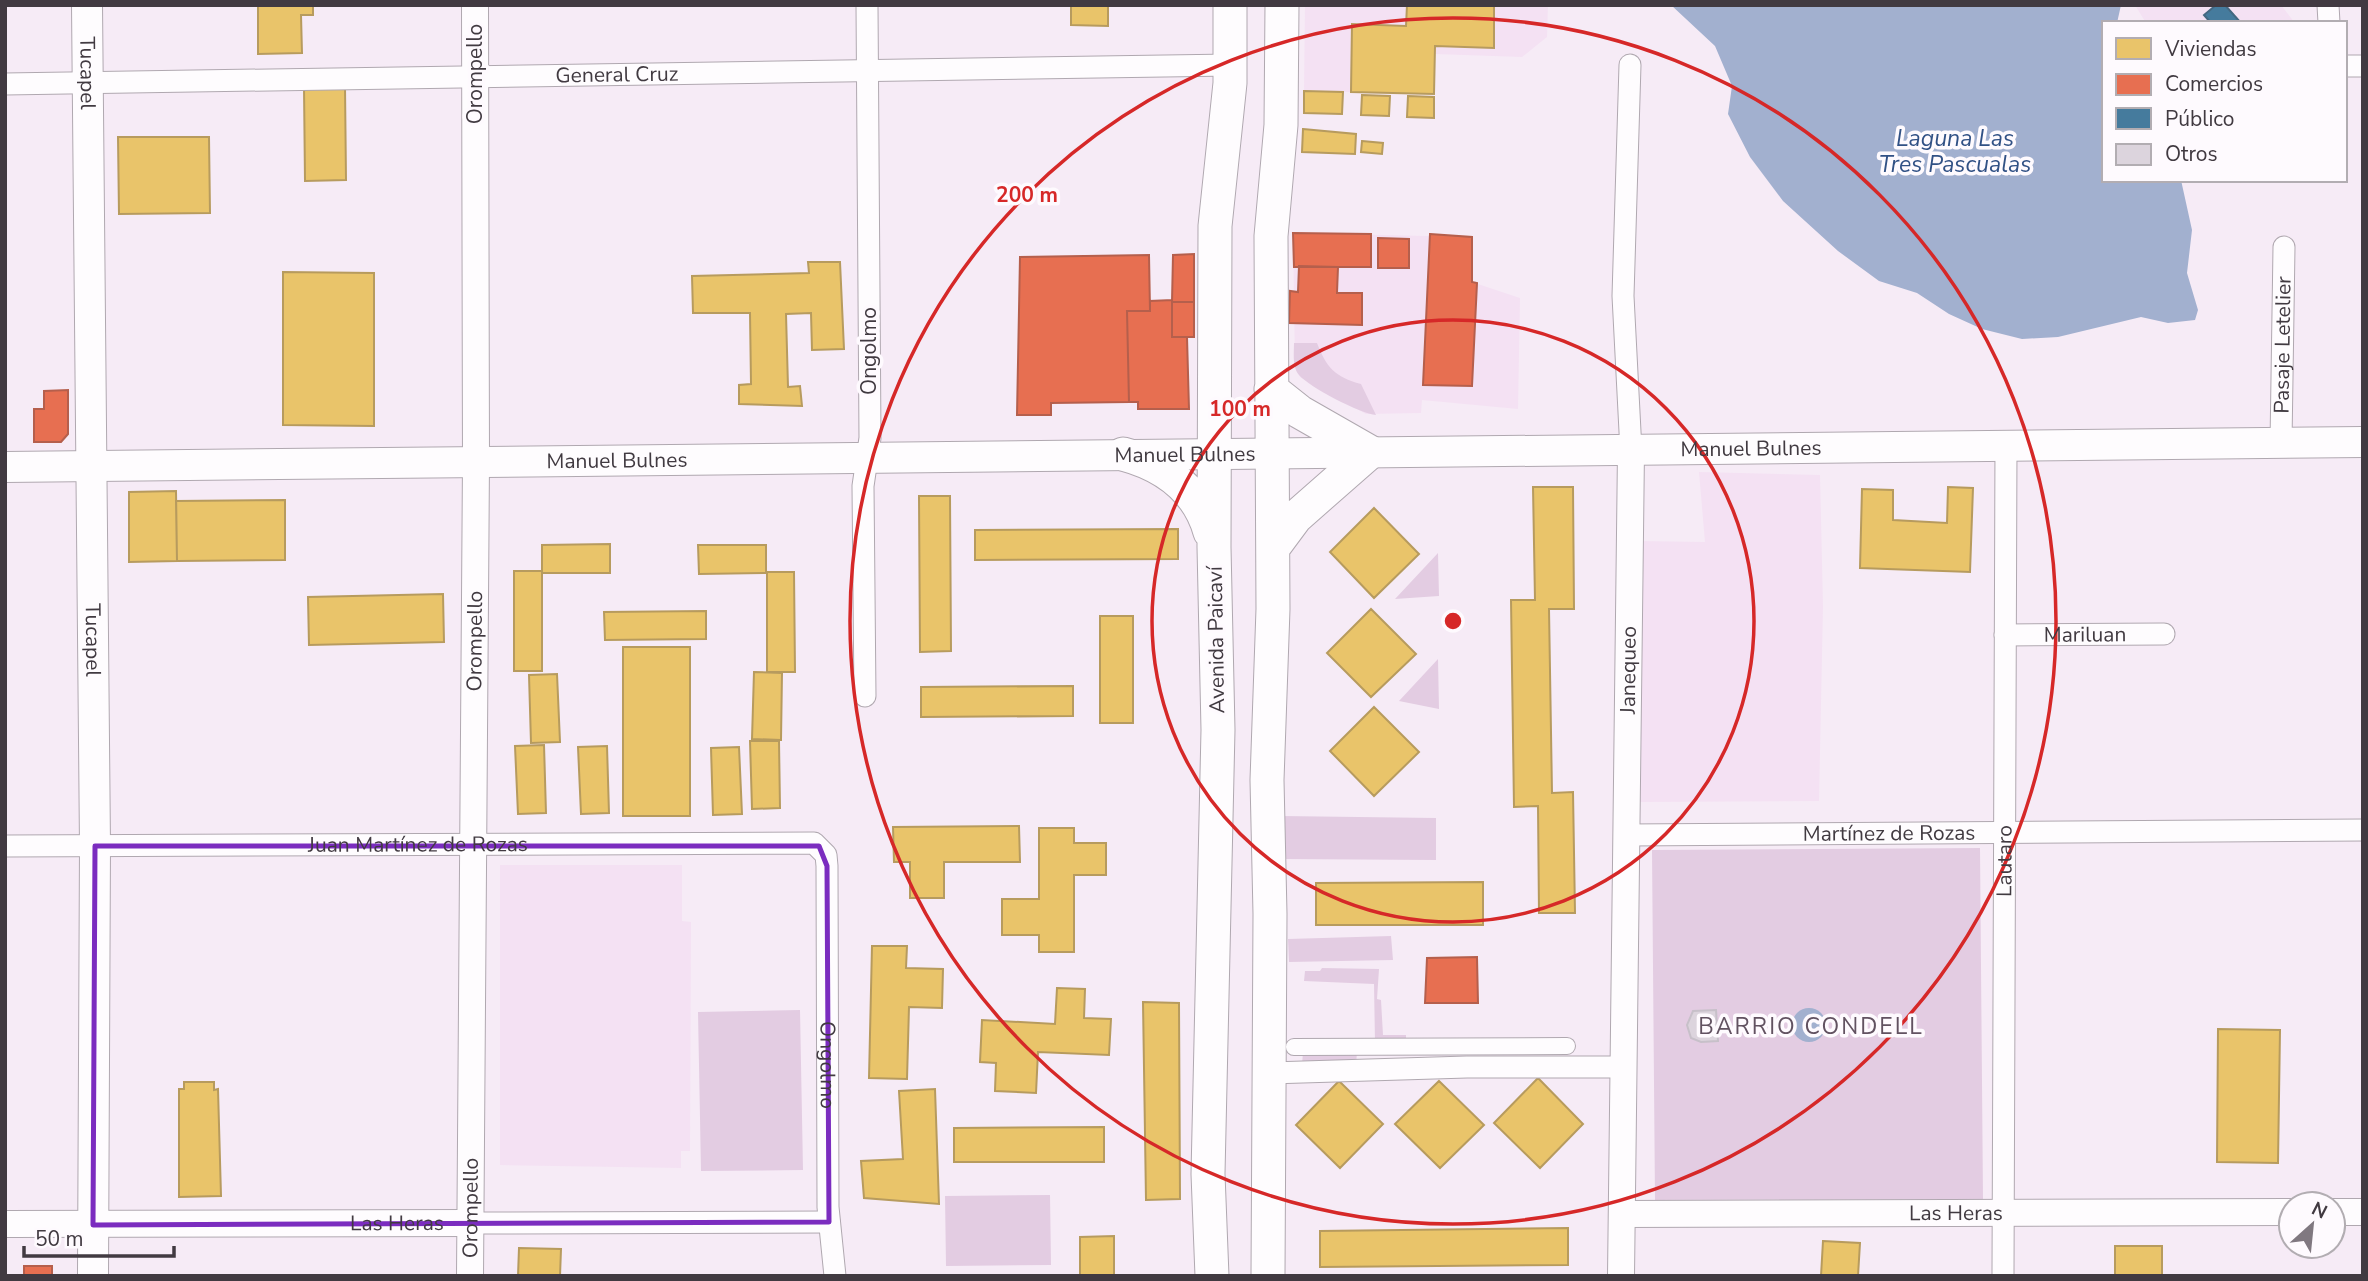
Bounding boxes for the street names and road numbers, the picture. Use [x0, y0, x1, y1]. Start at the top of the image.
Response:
street label: Orompello [461, 24, 489, 124]
street label: Tucapel [73, 36, 102, 111]
street label: General Cruz [555, 60, 679, 89]
street label: Pasaje Letelier [2267, 276, 2298, 414]
street label: Ongolmo [855, 307, 883, 395]
street label: Manuel Bulnes [1680, 434, 1822, 463]
street label: Manuel Bulnes [1114, 440, 1256, 469]
street label: Manuel Bulnes [546, 446, 688, 475]
street label: Avenida Paicaví [1201, 565, 1231, 714]
street label: Orompello [460, 591, 489, 691]
street label: Tucapel [79, 603, 107, 678]
street label: Mariluan [2044, 620, 2126, 649]
street label: Janequeo [1614, 626, 1643, 715]
street label: Martínez de Rozas [1803, 819, 1975, 848]
street label: Lautaro [1990, 825, 2019, 897]
street label: Juan Martínez de Rozas [307, 830, 528, 859]
street label: Ongolmo [813, 1021, 842, 1109]
street label: Orompello [456, 1158, 485, 1258]
street label: Las Heras [1909, 1199, 2003, 1227]
street label: Las Heras [350, 1209, 444, 1237]

